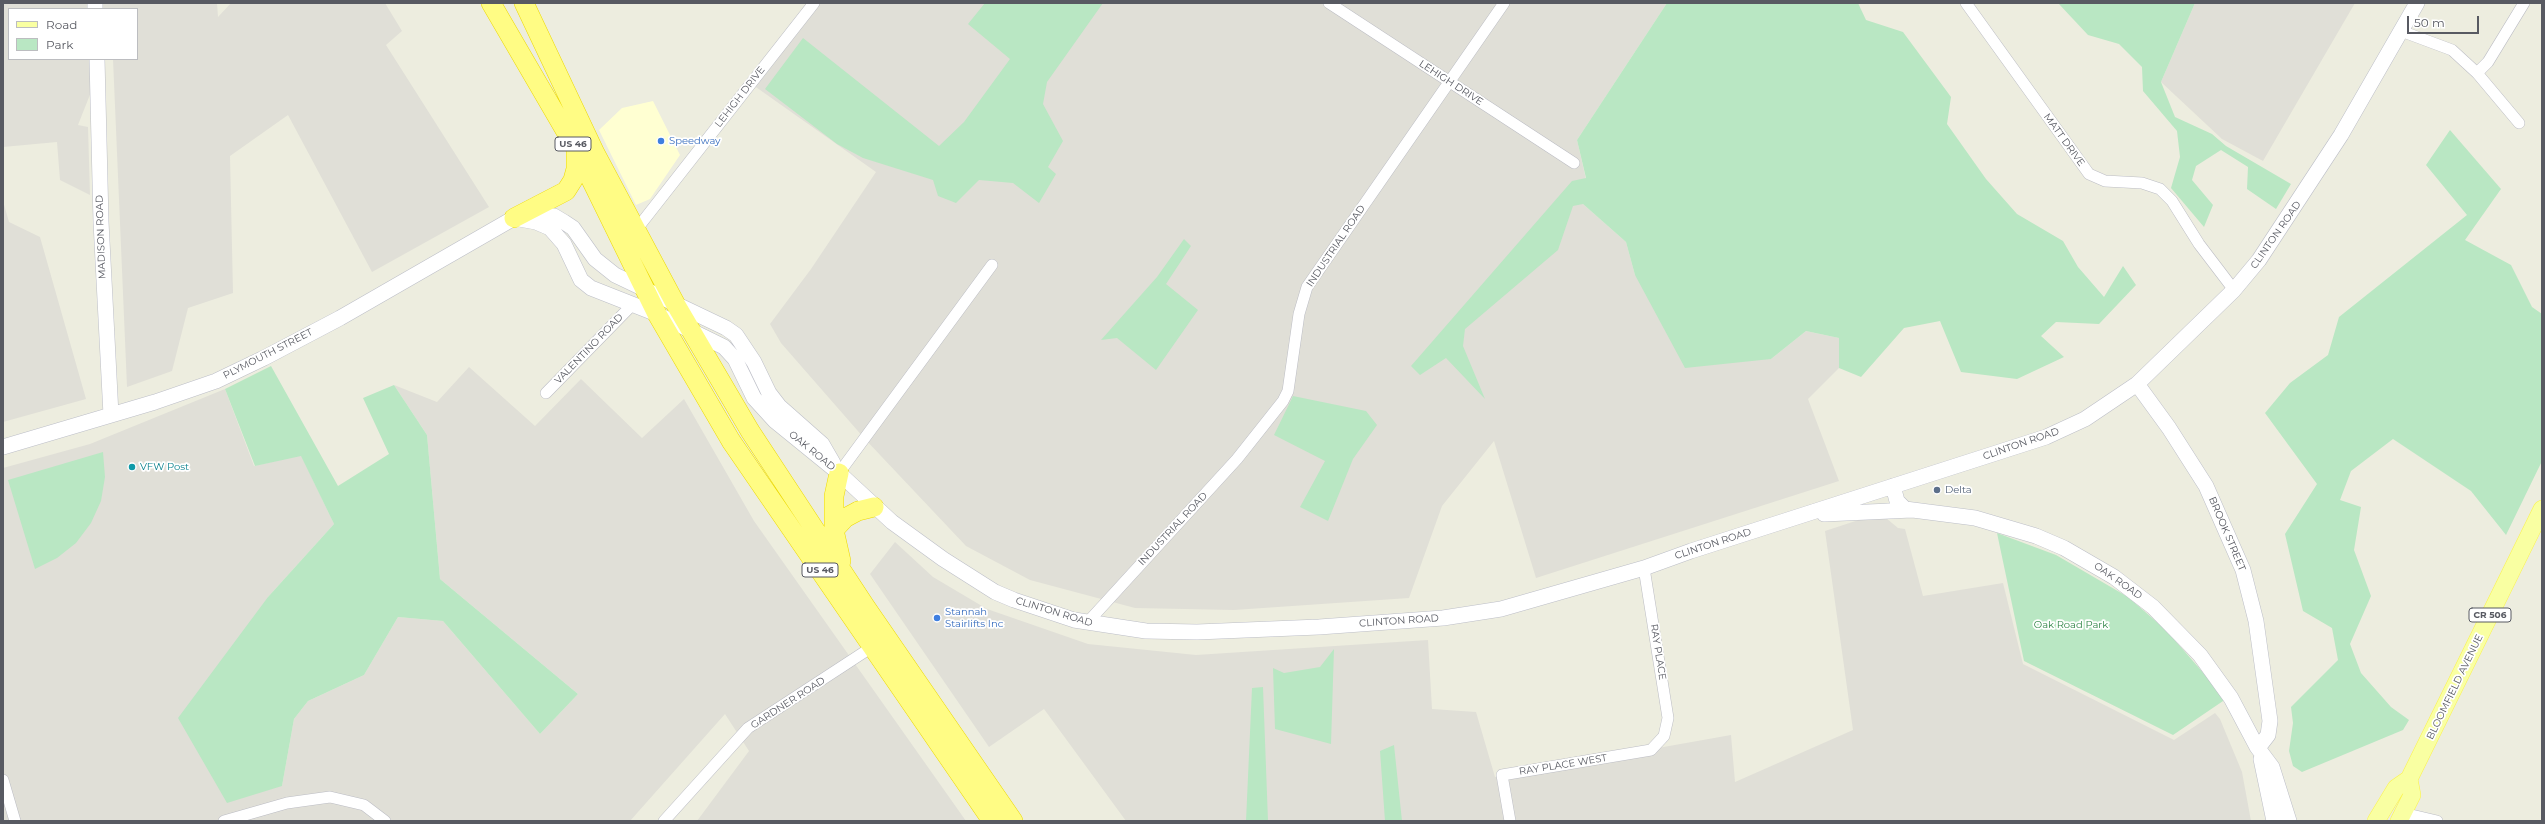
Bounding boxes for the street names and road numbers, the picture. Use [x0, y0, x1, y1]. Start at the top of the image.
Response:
street label: LEHIGH DRIVE [1417, 58, 1485, 108]
street label: LEHIGH DRIVE [712, 64, 768, 130]
street label: MATT DRIVE [2041, 111, 2087, 169]
road number: US 46 [555, 137, 591, 151]
street label: MADISON ROAD [94, 195, 108, 279]
street label: CLINTON ROAD [2248, 199, 2304, 271]
street label: INDUSTRIAL ROAD [1304, 203, 1368, 289]
street label: VALENTINO ROAD [552, 311, 626, 387]
street label: PLYMOUTH STREET [221, 326, 315, 382]
street label: CLINTON ROAD [1981, 425, 2061, 463]
street label: OAK ROAD [786, 429, 838, 473]
street label: INDUSTRIAL ROAD [1136, 490, 1210, 568]
street label: BROOK STREET [2206, 495, 2248, 573]
street label: CLINTON ROAD [1673, 526, 1753, 562]
street label: OAK ROAD [2092, 560, 2144, 602]
road number: US 46 [802, 563, 838, 577]
street label: CLINTON ROAD [1014, 595, 1094, 629]
road number: CR 506 [2469, 608, 2511, 622]
street label: CLINTON ROAD [1359, 612, 1439, 630]
street label: RAY PLACE [1648, 623, 1668, 681]
street label: BLOOMFIELD AVENUE [2424, 632, 2486, 742]
street label: GARDNER ROAD [749, 675, 827, 731]
street label: RAY PLACE WEST [1518, 752, 1608, 778]

